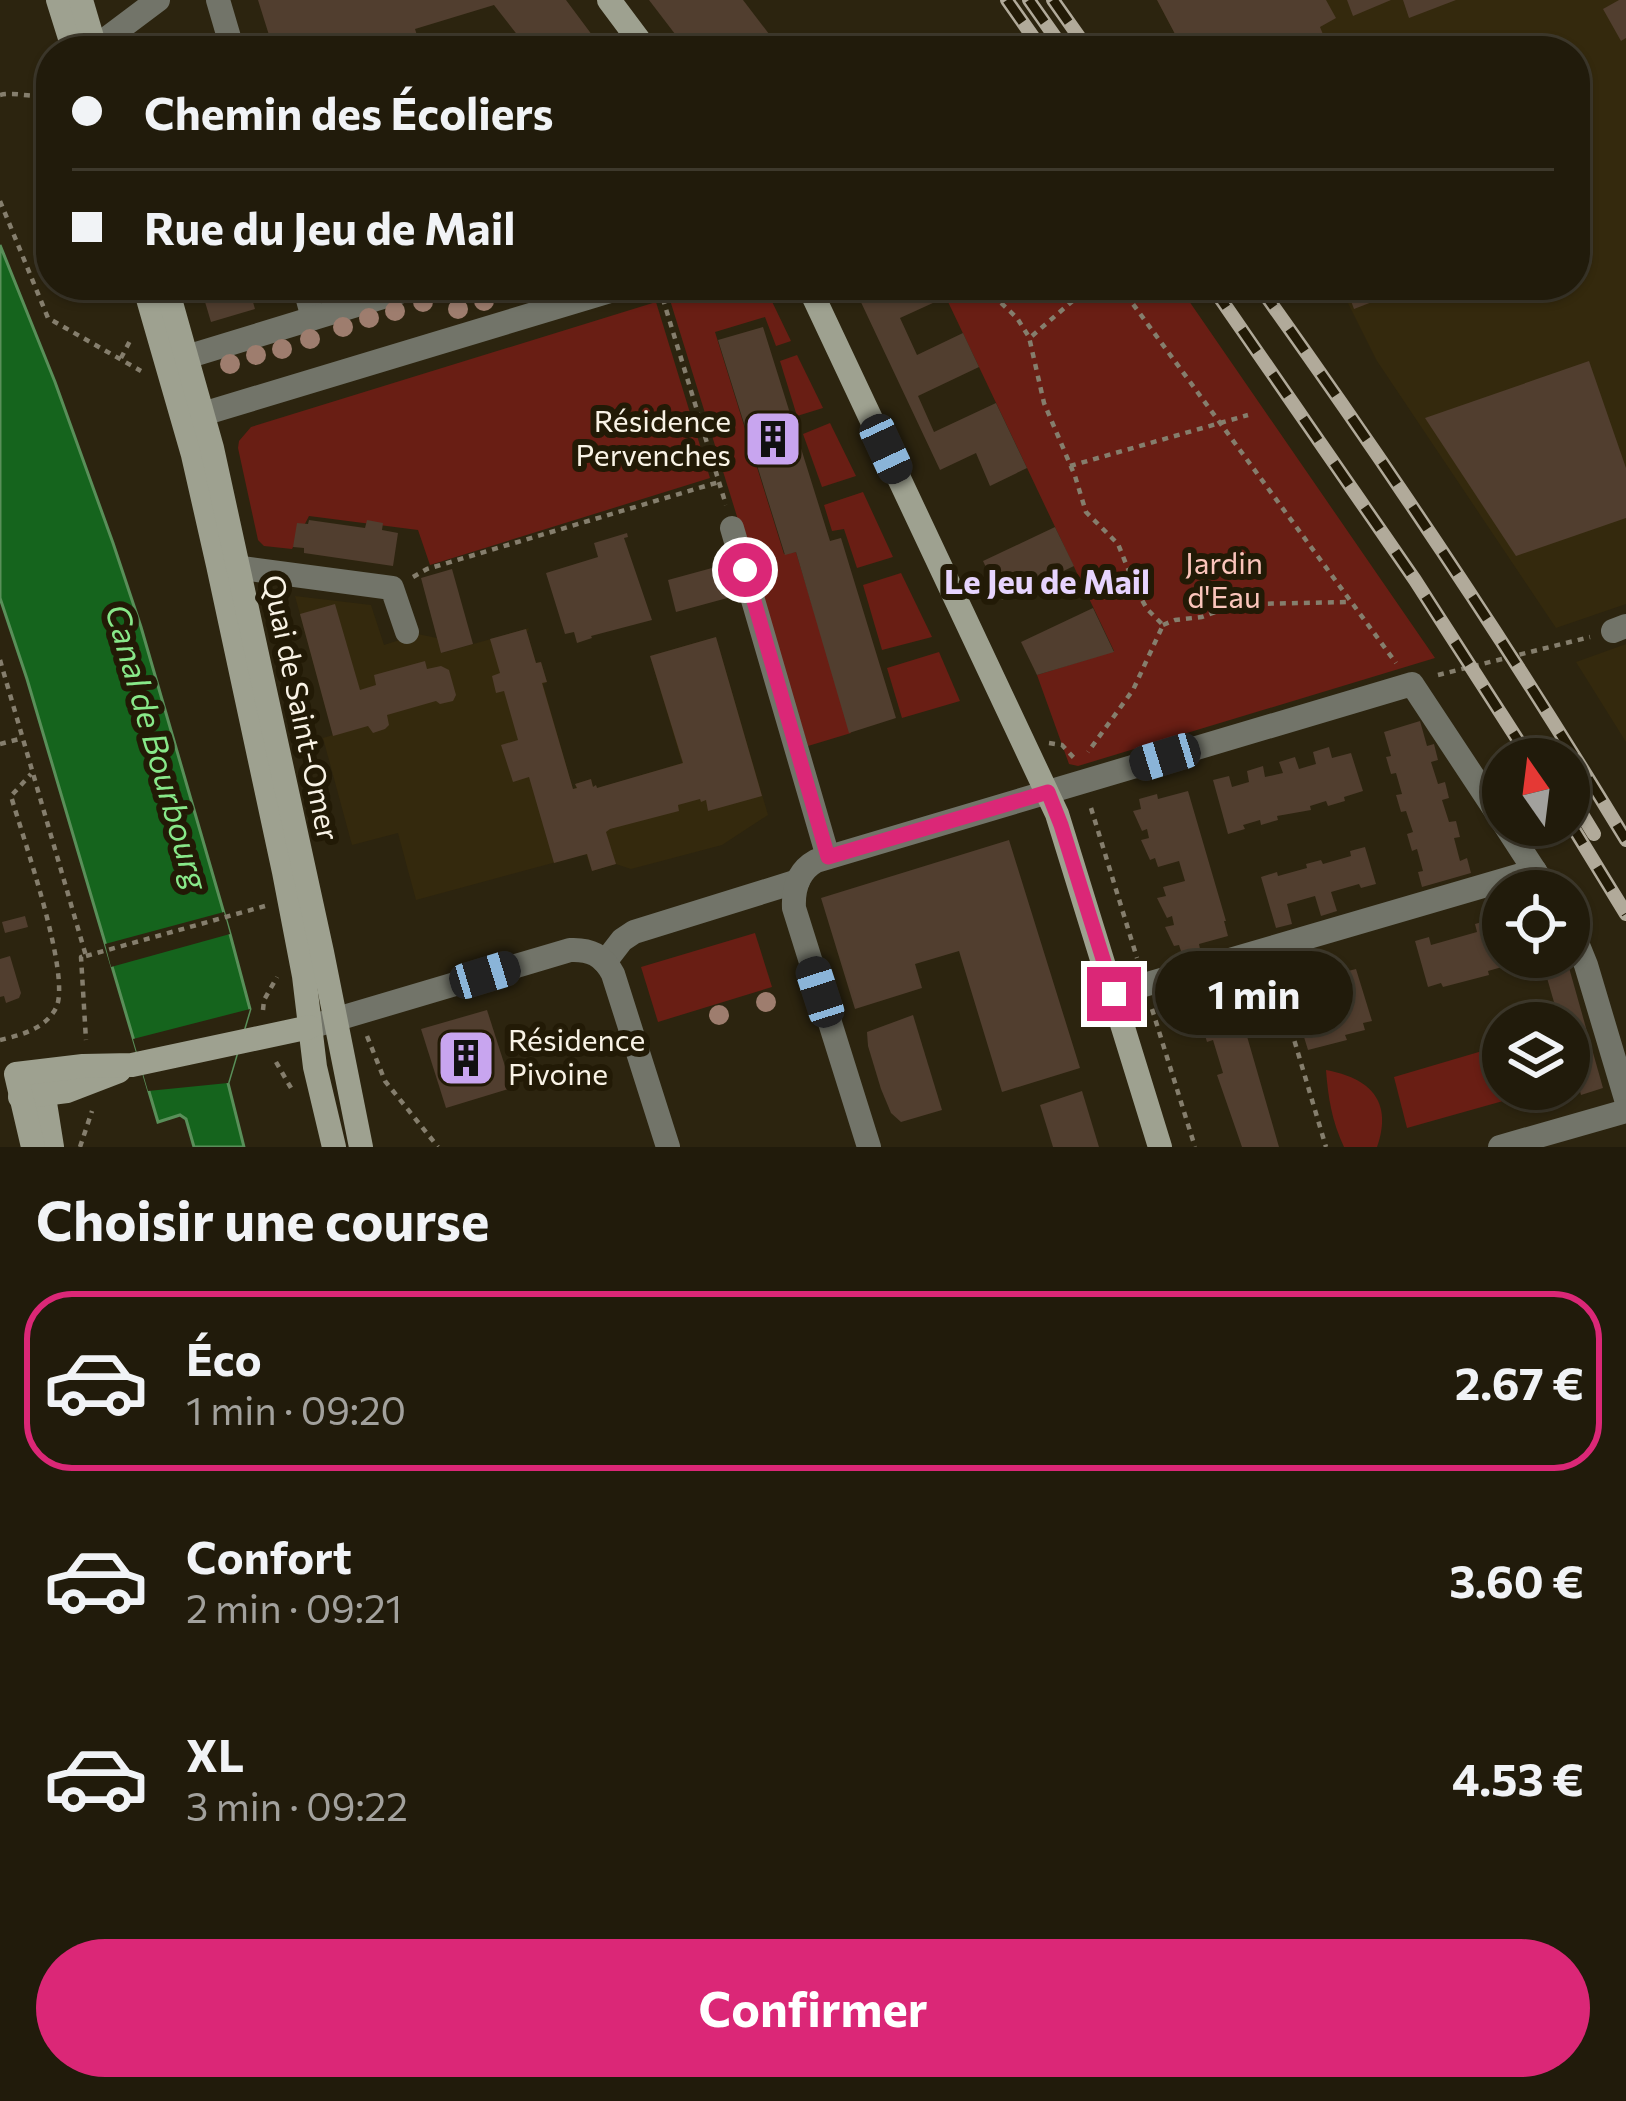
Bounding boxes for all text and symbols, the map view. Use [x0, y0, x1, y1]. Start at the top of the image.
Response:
text: Chemin des Écoliers [144, 84, 553, 139]
text: Rue du Jeu de Mail [144, 199, 515, 254]
place label: Résidence Pervenches [576, 401, 731, 472]
building icon: Résidence Pervenches [742, 408, 804, 470]
car [854, 409, 918, 489]
route start [718, 543, 772, 597]
park label: Jardin d'Eau [1185, 543, 1263, 614]
district label: Le Jeu de Mail [944, 560, 1150, 601]
street label: Quai de Saint-Omer [256, 571, 349, 844]
water label: Canal de Bourbourg [98, 599, 219, 895]
car [1125, 729, 1205, 785]
north arrow [1482, 738, 1590, 846]
map controls [1482, 738, 1590, 1110]
button: locate [1482, 870, 1590, 978]
car [445, 947, 525, 1003]
car [792, 952, 848, 1032]
callout: 1 min [1156, 952, 1354, 1036]
route end [1087, 967, 1141, 1021]
text: 1 min [1208, 969, 1300, 1017]
button: layers [1482, 1002, 1590, 1110]
place label: Résidence Pivoine [508, 1020, 645, 1091]
building icon: Résidence Pivoine [435, 1027, 497, 1089]
text: Choisir une course [36, 1186, 489, 1252]
icon: car [42, 1327, 150, 1435]
text: Éco [186, 1330, 262, 1385]
text: 2.67 € [1455, 1354, 1584, 1409]
text: 1 min · 09:20 [186, 1385, 406, 1433]
icon: car [42, 1525, 150, 1633]
text: Confort [186, 1528, 352, 1583]
text: 3.60 € [1449, 1552, 1584, 1607]
text: 2 min · 09:21 [186, 1583, 402, 1631]
icon: car [42, 1723, 150, 1831]
text: XL [186, 1726, 244, 1781]
text: 4.53 € [1452, 1750, 1584, 1805]
text: 3 min · 09:22 [186, 1781, 408, 1829]
button: Confirmer [36, 1939, 1590, 2077]

